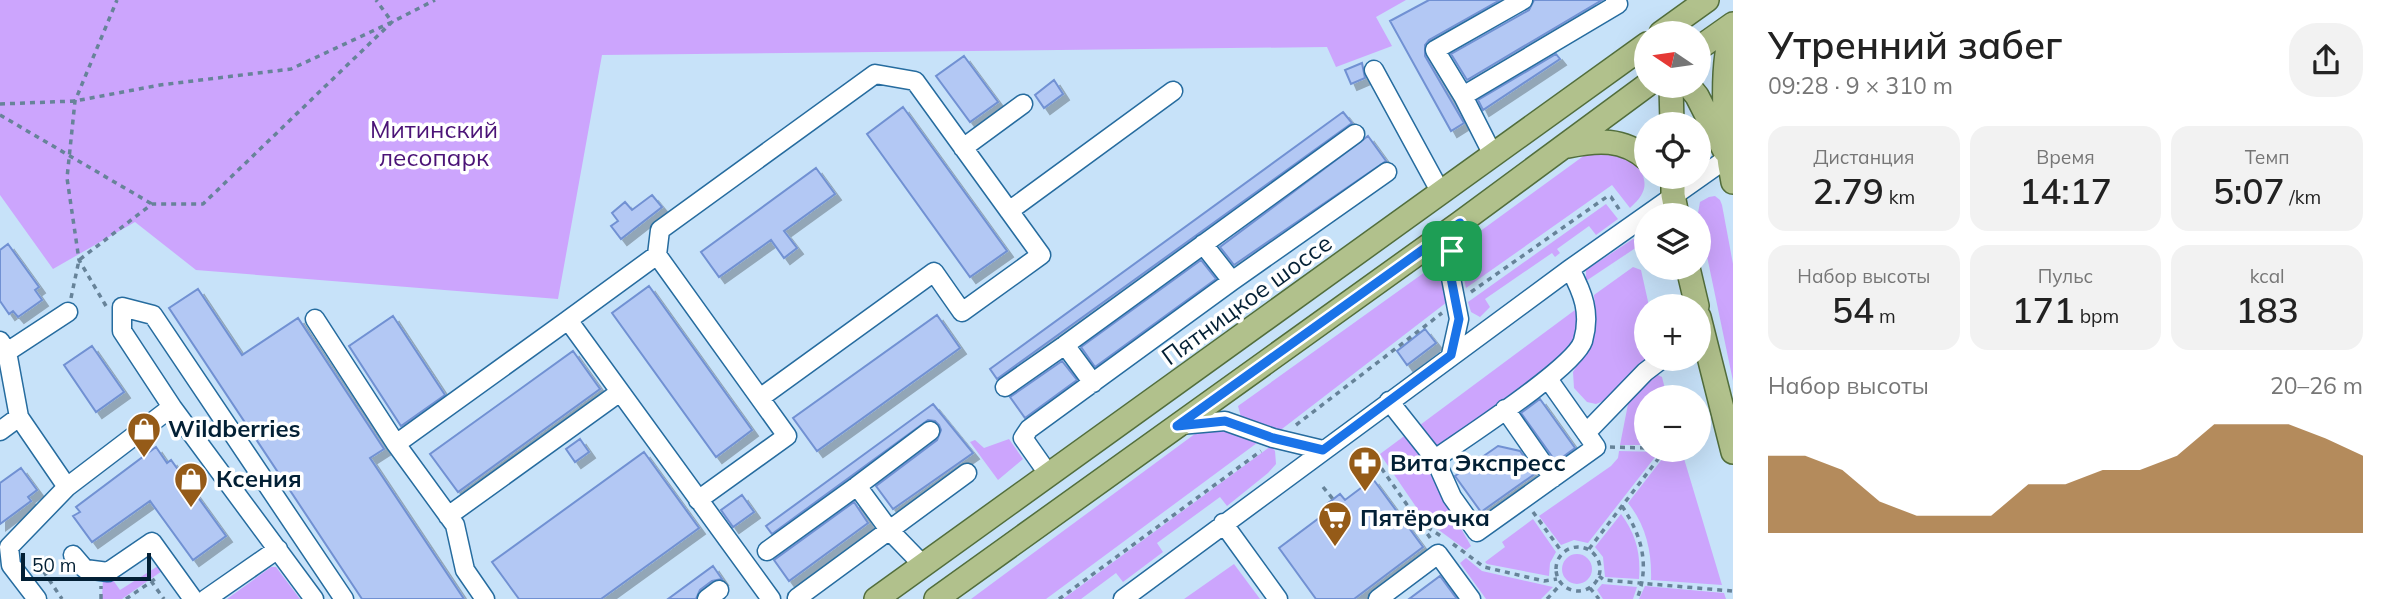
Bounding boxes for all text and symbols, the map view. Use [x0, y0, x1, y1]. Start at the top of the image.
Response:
north arrow [1634, 21, 1712, 98]
map controls [1634, 21, 1711, 462]
text: Утренний забег [1768, 21, 2062, 69]
button: share [2289, 23, 2363, 97]
text: 09:28 · 9 × 310 m [1768, 71, 1953, 100]
button: locate [1634, 112, 1711, 189]
park label: Митинский лесопарк [370, 114, 498, 172]
text: Дистанция [1813, 145, 1914, 169]
text: Время [2036, 145, 2095, 169]
text: Темп [2245, 145, 2289, 169]
text: 2.79 [1812, 169, 1884, 213]
text: 14:17 [2019, 169, 2112, 213]
text: 5:07 [2213, 169, 2284, 213]
text: km [1884, 185, 1915, 209]
text: /km [2284, 185, 2321, 209]
button: layers [1634, 203, 1711, 280]
pin [1422, 221, 1482, 281]
street label: Пятницкое шоссе [1155, 227, 1337, 371]
icon: arrive [1433, 232, 1471, 270]
text: Набор высоты [1797, 264, 1930, 288]
text: Пульс [2038, 264, 2093, 288]
text: kcal [2250, 264, 2285, 288]
text: 54 [1832, 288, 1874, 332]
text: 171 [2012, 288, 2075, 332]
text: 183 [2236, 288, 2299, 332]
button: + [1634, 294, 1711, 371]
text: m [1874, 304, 1896, 328]
text: bpm [2075, 304, 2119, 328]
text: Набор высоты [1768, 371, 1929, 400]
text: 20–26 m [2270, 371, 2363, 400]
button: − [1634, 385, 1711, 462]
shop icon: Wildberries [125, 410, 163, 459]
place label: Wildberries [168, 413, 301, 443]
pharmacy icon: Вита Экспресс [1346, 444, 1384, 493]
place label: Вита Экспресс [1390, 447, 1566, 477]
shop icon: Ксения [172, 460, 210, 509]
place label: Ксения [216, 463, 302, 493]
supermarket icon: Пятёрочка [1316, 499, 1354, 548]
place label: Пятёрочка [1360, 502, 1490, 532]
scale bar [21, 550, 150, 582]
text: 50 m [32, 553, 76, 577]

